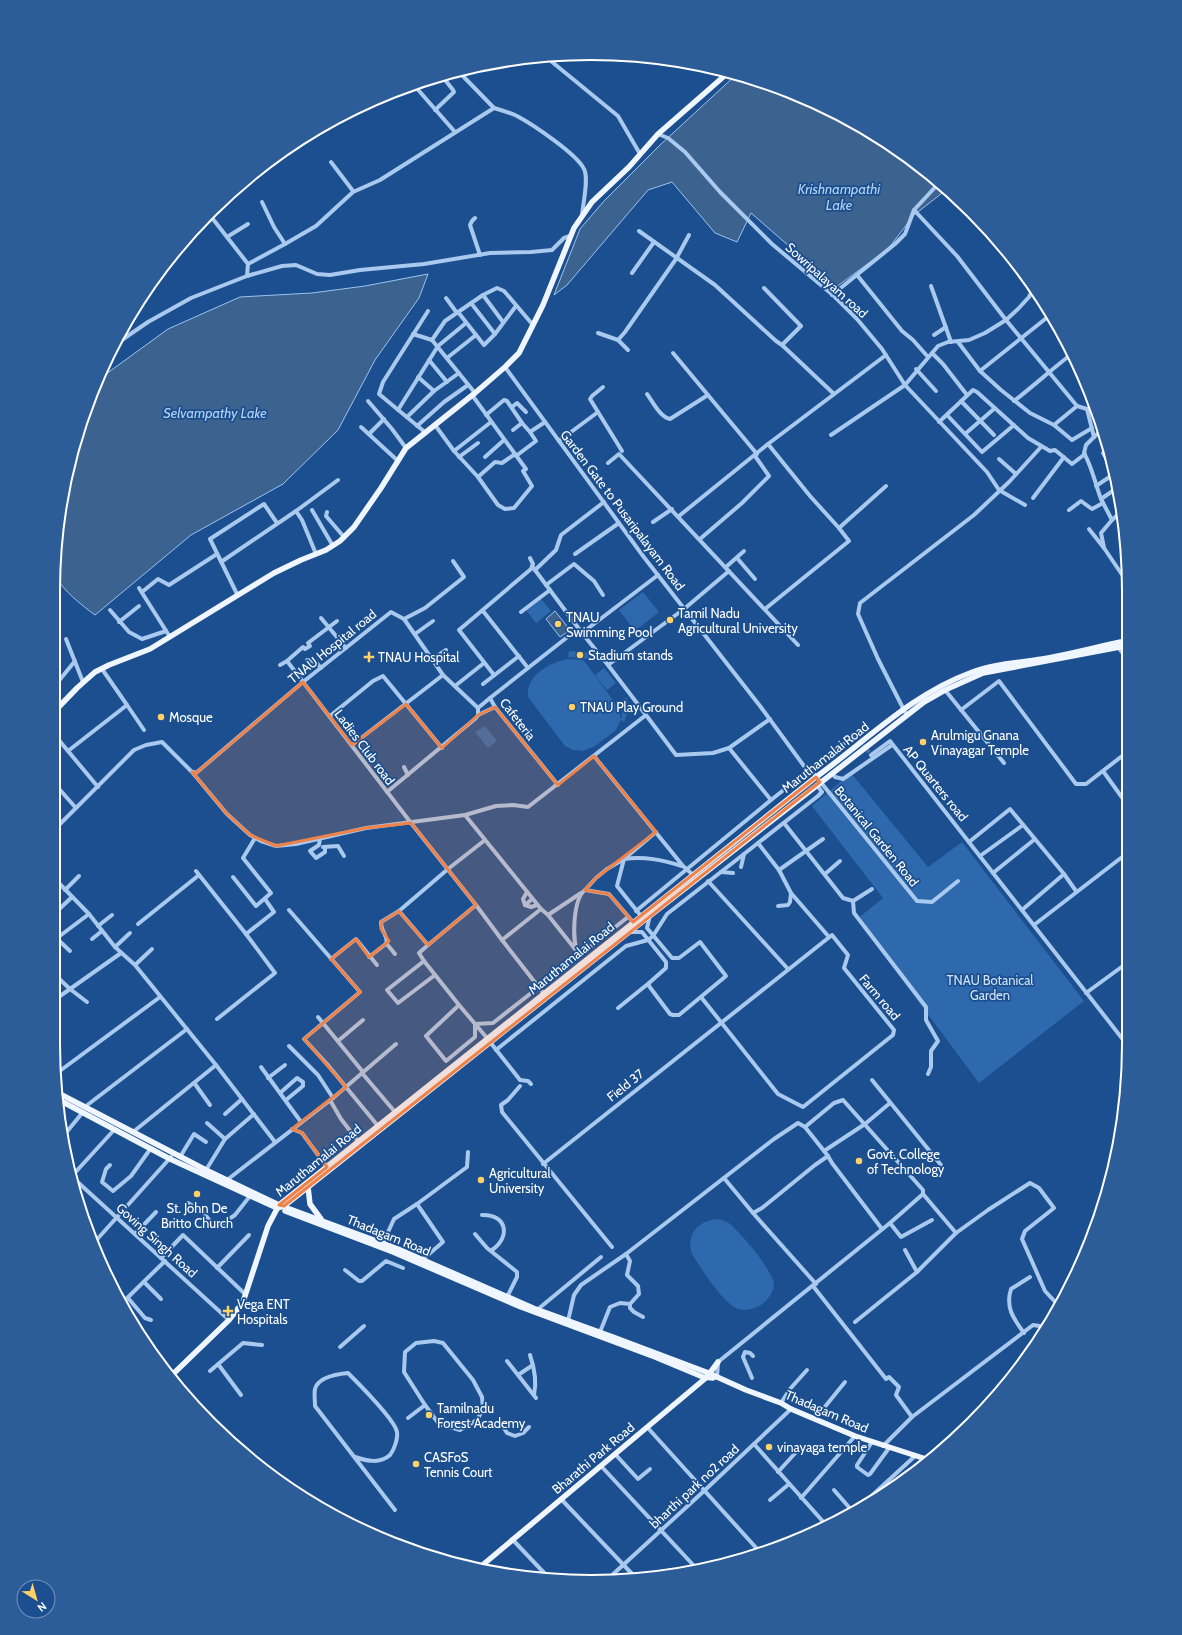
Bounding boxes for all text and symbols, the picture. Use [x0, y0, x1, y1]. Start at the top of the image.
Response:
water label: Krishnampathi Lake [798, 180, 881, 214]
street label: Sowripalayam road [783, 239, 871, 321]
water label: Selvampathy Lake [163, 404, 267, 422]
street label: Garden Gate to Pusaripalayam Road [557, 427, 689, 593]
place label: Tamil Nadu Agricultural University [678, 605, 798, 636]
street label: TNAU Hospital road [285, 606, 379, 686]
place label: TNAU Swimming Pool [566, 609, 652, 640]
marker: Tamil Nadu Agricultural University [665, 615, 675, 625]
marker: TNAU Swimming Pool [553, 619, 563, 629]
place label: Stadium stands [588, 647, 674, 663]
place label: TNAU Hospital [378, 649, 459, 665]
marker: Stadium stands [575, 650, 585, 660]
marker: TNAU Hospital [363, 651, 375, 663]
street label: Cafeteria [497, 695, 540, 744]
place label: TNAU Play Ground [580, 699, 683, 715]
marker: TNAU Play Ground [567, 702, 577, 712]
street label: Ladies Club road [331, 706, 399, 788]
place label: Mosque [169, 709, 213, 725]
marker: Mosque [156, 712, 166, 722]
street label: Maruthamalai Road [778, 718, 872, 796]
place label: Arulmigu Gnana Vinayagar Temple [931, 727, 1029, 758]
marker: Arulmigu Gnana Vinayagar Temple [918, 737, 928, 747]
street label: AP Quarters road [900, 742, 972, 824]
street label: Botanical Garden Road [832, 782, 922, 890]
street label: Maruthamalai Road [525, 918, 617, 998]
street label: Farm road [856, 971, 904, 1023]
park label: TNAU Botanical Garden [947, 972, 1033, 1003]
street label: Field 37 [603, 1065, 647, 1105]
street label: Maruthamalai Road [272, 1120, 364, 1200]
place label: Govt. College of Technology [867, 1146, 945, 1177]
marker: Govt. College of Technology [854, 1156, 864, 1166]
place label: Agricultural University [489, 1165, 550, 1196]
marker: Agricultural University [476, 1175, 486, 1185]
marker: St. John De Britto Church [192, 1189, 202, 1199]
street label: Goving Singh Road [113, 1199, 201, 1281]
place label: St. John De Britto Church [161, 1200, 233, 1231]
street label: Thadagam Road [345, 1211, 433, 1259]
place label: Vega ENT Hospitals [237, 1296, 290, 1327]
marker: Vega ENT Hospitals [222, 1305, 234, 1317]
street label: Thadagam Road [783, 1386, 871, 1436]
place label: Tamilnadu Forest Academy [437, 1400, 526, 1431]
marker: Tamilnadu Forest Academy [424, 1410, 434, 1420]
street label: Bharathi Park Road [548, 1419, 638, 1497]
place label: vinayaga temple [777, 1439, 867, 1455]
street label: bharthi park no2 road [646, 1440, 742, 1532]
marker: vinayaga temple [764, 1442, 774, 1452]
place label: CASFoS Tennis Court [424, 1449, 493, 1480]
marker: CASFoS Tennis Court [411, 1459, 421, 1469]
north arrow [16, 1579, 56, 1619]
text: N [35, 1599, 49, 1615]

